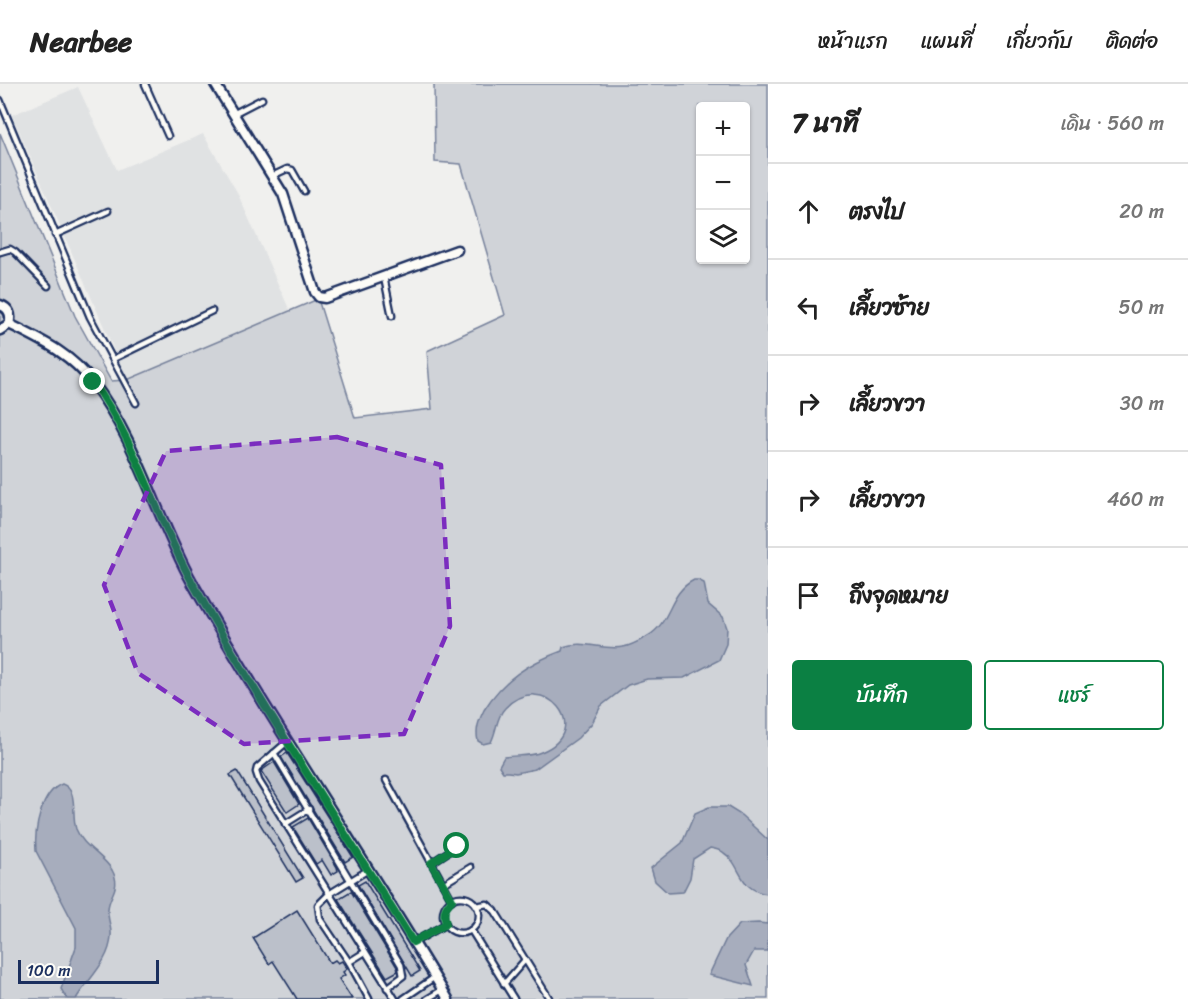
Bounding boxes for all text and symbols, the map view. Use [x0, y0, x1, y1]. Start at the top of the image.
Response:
text: Nearbee [30, 17, 132, 66]
text: หน้าแรก [818, 22, 888, 60]
text: แผนที่ [921, 22, 973, 60]
text: เกี่ยวกับ [1006, 22, 1073, 60]
text: ติดต่อ [1106, 22, 1158, 60]
text: 7 นาที [792, 100, 859, 146]
map controls [696, 102, 750, 264]
button: + [696, 102, 750, 156]
text: เดิน · 560 m [1061, 106, 1164, 141]
button: − [696, 156, 750, 210]
text: ตรงไป [849, 192, 904, 231]
text: 20 m [1119, 194, 1164, 229]
icon: ahead [792, 195, 825, 228]
button: layers [696, 210, 750, 264]
text: เลี้ยวซ้าย [849, 288, 929, 327]
text: 50 m [1119, 290, 1164, 325]
icon: left [792, 291, 825, 324]
route end [79, 368, 105, 394]
text: เลี้ยวขวา [849, 384, 925, 423]
text: 30 m [1120, 386, 1164, 421]
icon: right [792, 387, 825, 420]
text: เลี้ยวขวา [849, 480, 925, 519]
text: 460 m [1107, 482, 1164, 517]
icon: right [792, 483, 825, 516]
text: ถึงจุดหมาย [849, 576, 948, 615]
icon: arrive [792, 579, 825, 612]
button: บันทึก [792, 660, 972, 730]
button: แชร์ [984, 660, 1164, 730]
route start [443, 832, 469, 858]
text: 100 m [27, 956, 71, 985]
scale bar [18, 957, 159, 984]

